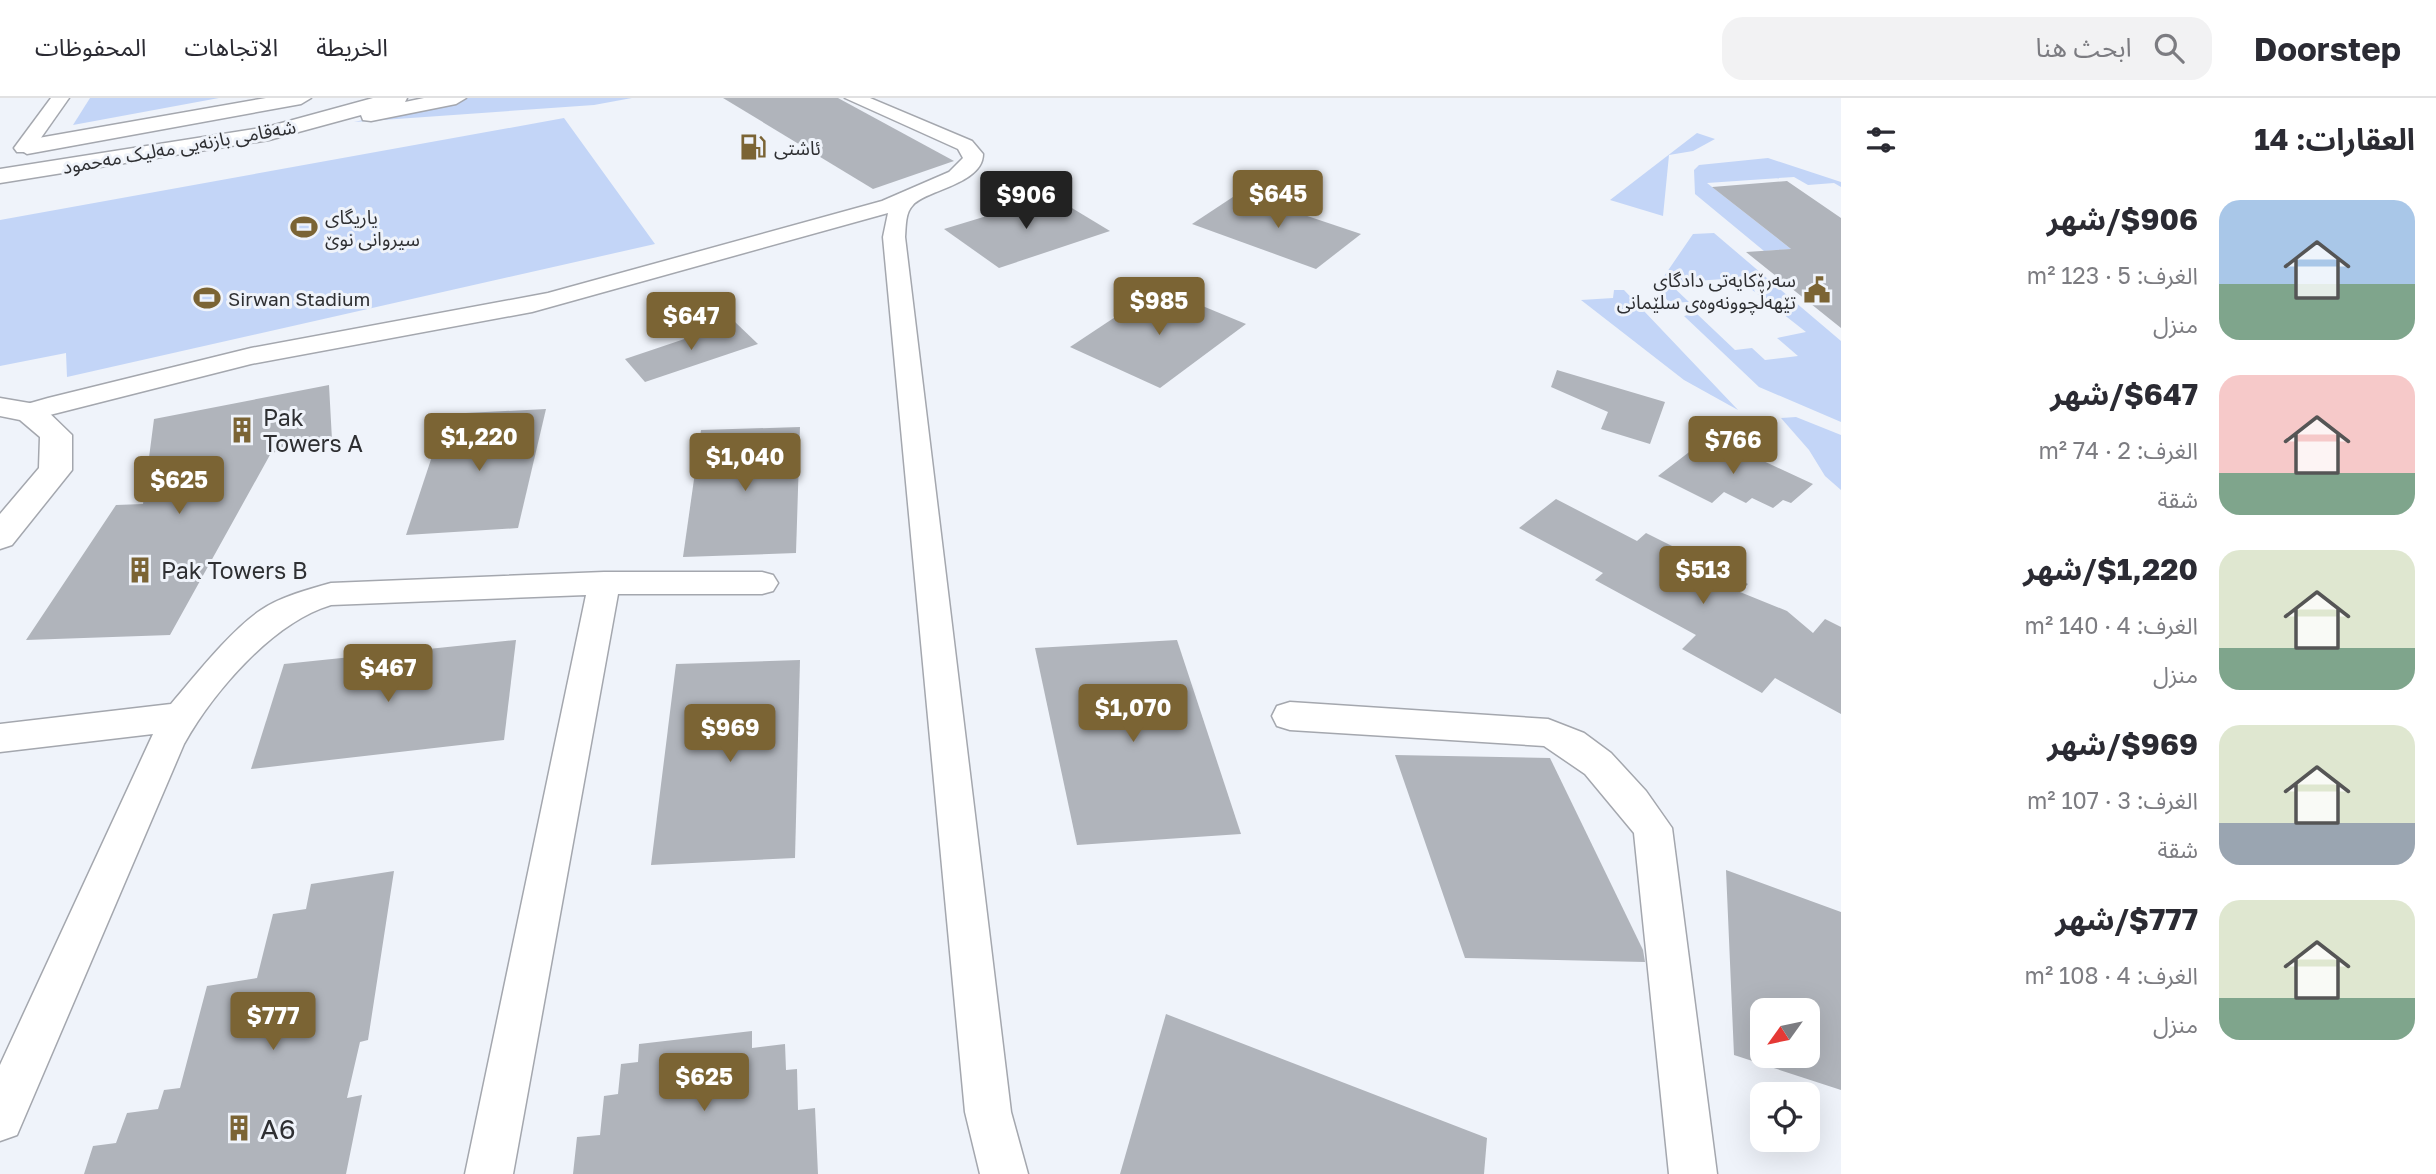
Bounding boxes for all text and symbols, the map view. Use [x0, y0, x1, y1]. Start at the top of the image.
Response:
search box [1722, 17, 2212, 80]
icon: search [2150, 29, 2188, 67]
text: Doorstep [2254, 29, 2401, 68]
text: المحفوظات [35, 32, 146, 61]
text: الاتجاهات [184, 32, 278, 61]
text: الخريطة [316, 32, 388, 61]
text: ابحث هنا [2036, 32, 2132, 63]
street label: شەقامی بازنەیی مەلیک مەحمود [61, 114, 298, 179]
icon: filters [1862, 121, 1900, 159]
text: العقارات: 14 [2254, 121, 2415, 157]
fuel station icon: ئاشتی [738, 132, 768, 162]
place label: ئاشتی [774, 136, 821, 160]
pin: $645 [1237, 170, 1319, 230]
pin: $906 [985, 172, 1067, 231]
text: $645 [1249, 179, 1307, 207]
text: $906 [996, 180, 1056, 208]
text: $906/شهر [2047, 201, 2198, 237]
place label: یاریگای سیروانی نوێ [325, 205, 420, 251]
sports icon: یاریگای سیروانی نوێ [289, 212, 319, 242]
icon: home [2275, 228, 2359, 312]
text: الغرف: 5 · 123 m² [2027, 261, 2198, 289]
place label: سەرۆکایەتی دادگای تێهەڵچوونەوەی سلێمانی [1617, 268, 1796, 315]
public building icon: سەرۆکایەتی دادگای تێهەڵچوونەوەی سلێمانی [1802, 275, 1832, 305]
pin: $985 [1118, 278, 1200, 337]
sports icon: Sirwan Stadium [192, 283, 222, 313]
text: $985 [1130, 286, 1188, 314]
place label: Sirwan Stadium [228, 287, 370, 310]
pin: $647 [650, 292, 732, 352]
text: $647 [663, 301, 719, 329]
text: منزل [2153, 310, 2198, 338]
text: $647/شهر [2050, 376, 2198, 412]
place label: Pak Towers A [263, 403, 363, 457]
icon: home [2275, 403, 2359, 487]
pin: $1,220 [422, 414, 536, 473]
building icon: Pak Towers A [227, 415, 257, 445]
pin: $766 [1692, 416, 1774, 476]
text: $1,220 [440, 422, 518, 450]
text: $766 [1704, 425, 1762, 453]
pin: $1,040 [688, 434, 802, 493]
text: الغرف: 2 · 74 m² [2039, 436, 2198, 464]
text: $1,040 [706, 442, 784, 470]
pin: $625 [138, 456, 220, 516]
text: $625 [150, 465, 208, 493]
text: شقة [2157, 485, 2198, 513]
pin: $513 [1662, 546, 1744, 606]
text: $1,220/شهر [2023, 551, 2198, 587]
building icon: Pak Towers B [125, 555, 155, 585]
text: $513 [1675, 555, 1731, 583]
place label: Pak Towers B [161, 556, 307, 584]
icon: home [2275, 578, 2359, 662]
text: الغرف: 4 · 140 m² [2025, 611, 2198, 639]
pin: $467 [347, 644, 429, 704]
text: $467 [360, 653, 416, 681]
text: منزل [2153, 660, 2198, 688]
pin: $1,070 [1076, 684, 1190, 744]
text: $1,070 [1094, 693, 1172, 721]
pin: $969 [689, 704, 771, 764]
text: $969 [700, 713, 760, 741]
text: $969/شهر [2047, 726, 2198, 762]
icon: home [2275, 753, 2359, 837]
text: الغرف: 3 · 107 m² [2027, 786, 2198, 814]
text: شقة [2157, 835, 2198, 863]
text: $777/شهر [2055, 901, 2198, 937]
icon: home [2275, 928, 2359, 1012]
text: الغرف: 4 · 108 m² [2025, 961, 2198, 989]
pin: $777 [232, 992, 314, 1052]
north arrow [1750, 998, 1820, 1068]
map controls [1750, 998, 1820, 1152]
text: $777 [246, 1001, 300, 1029]
text: منزل [2153, 1010, 2198, 1038]
pin: $625 [663, 1054, 745, 1113]
text: $625 [675, 1062, 733, 1090]
button: locate [1750, 1082, 1820, 1152]
place label: A6 [260, 1112, 296, 1145]
building icon: A6 [224, 1113, 254, 1143]

